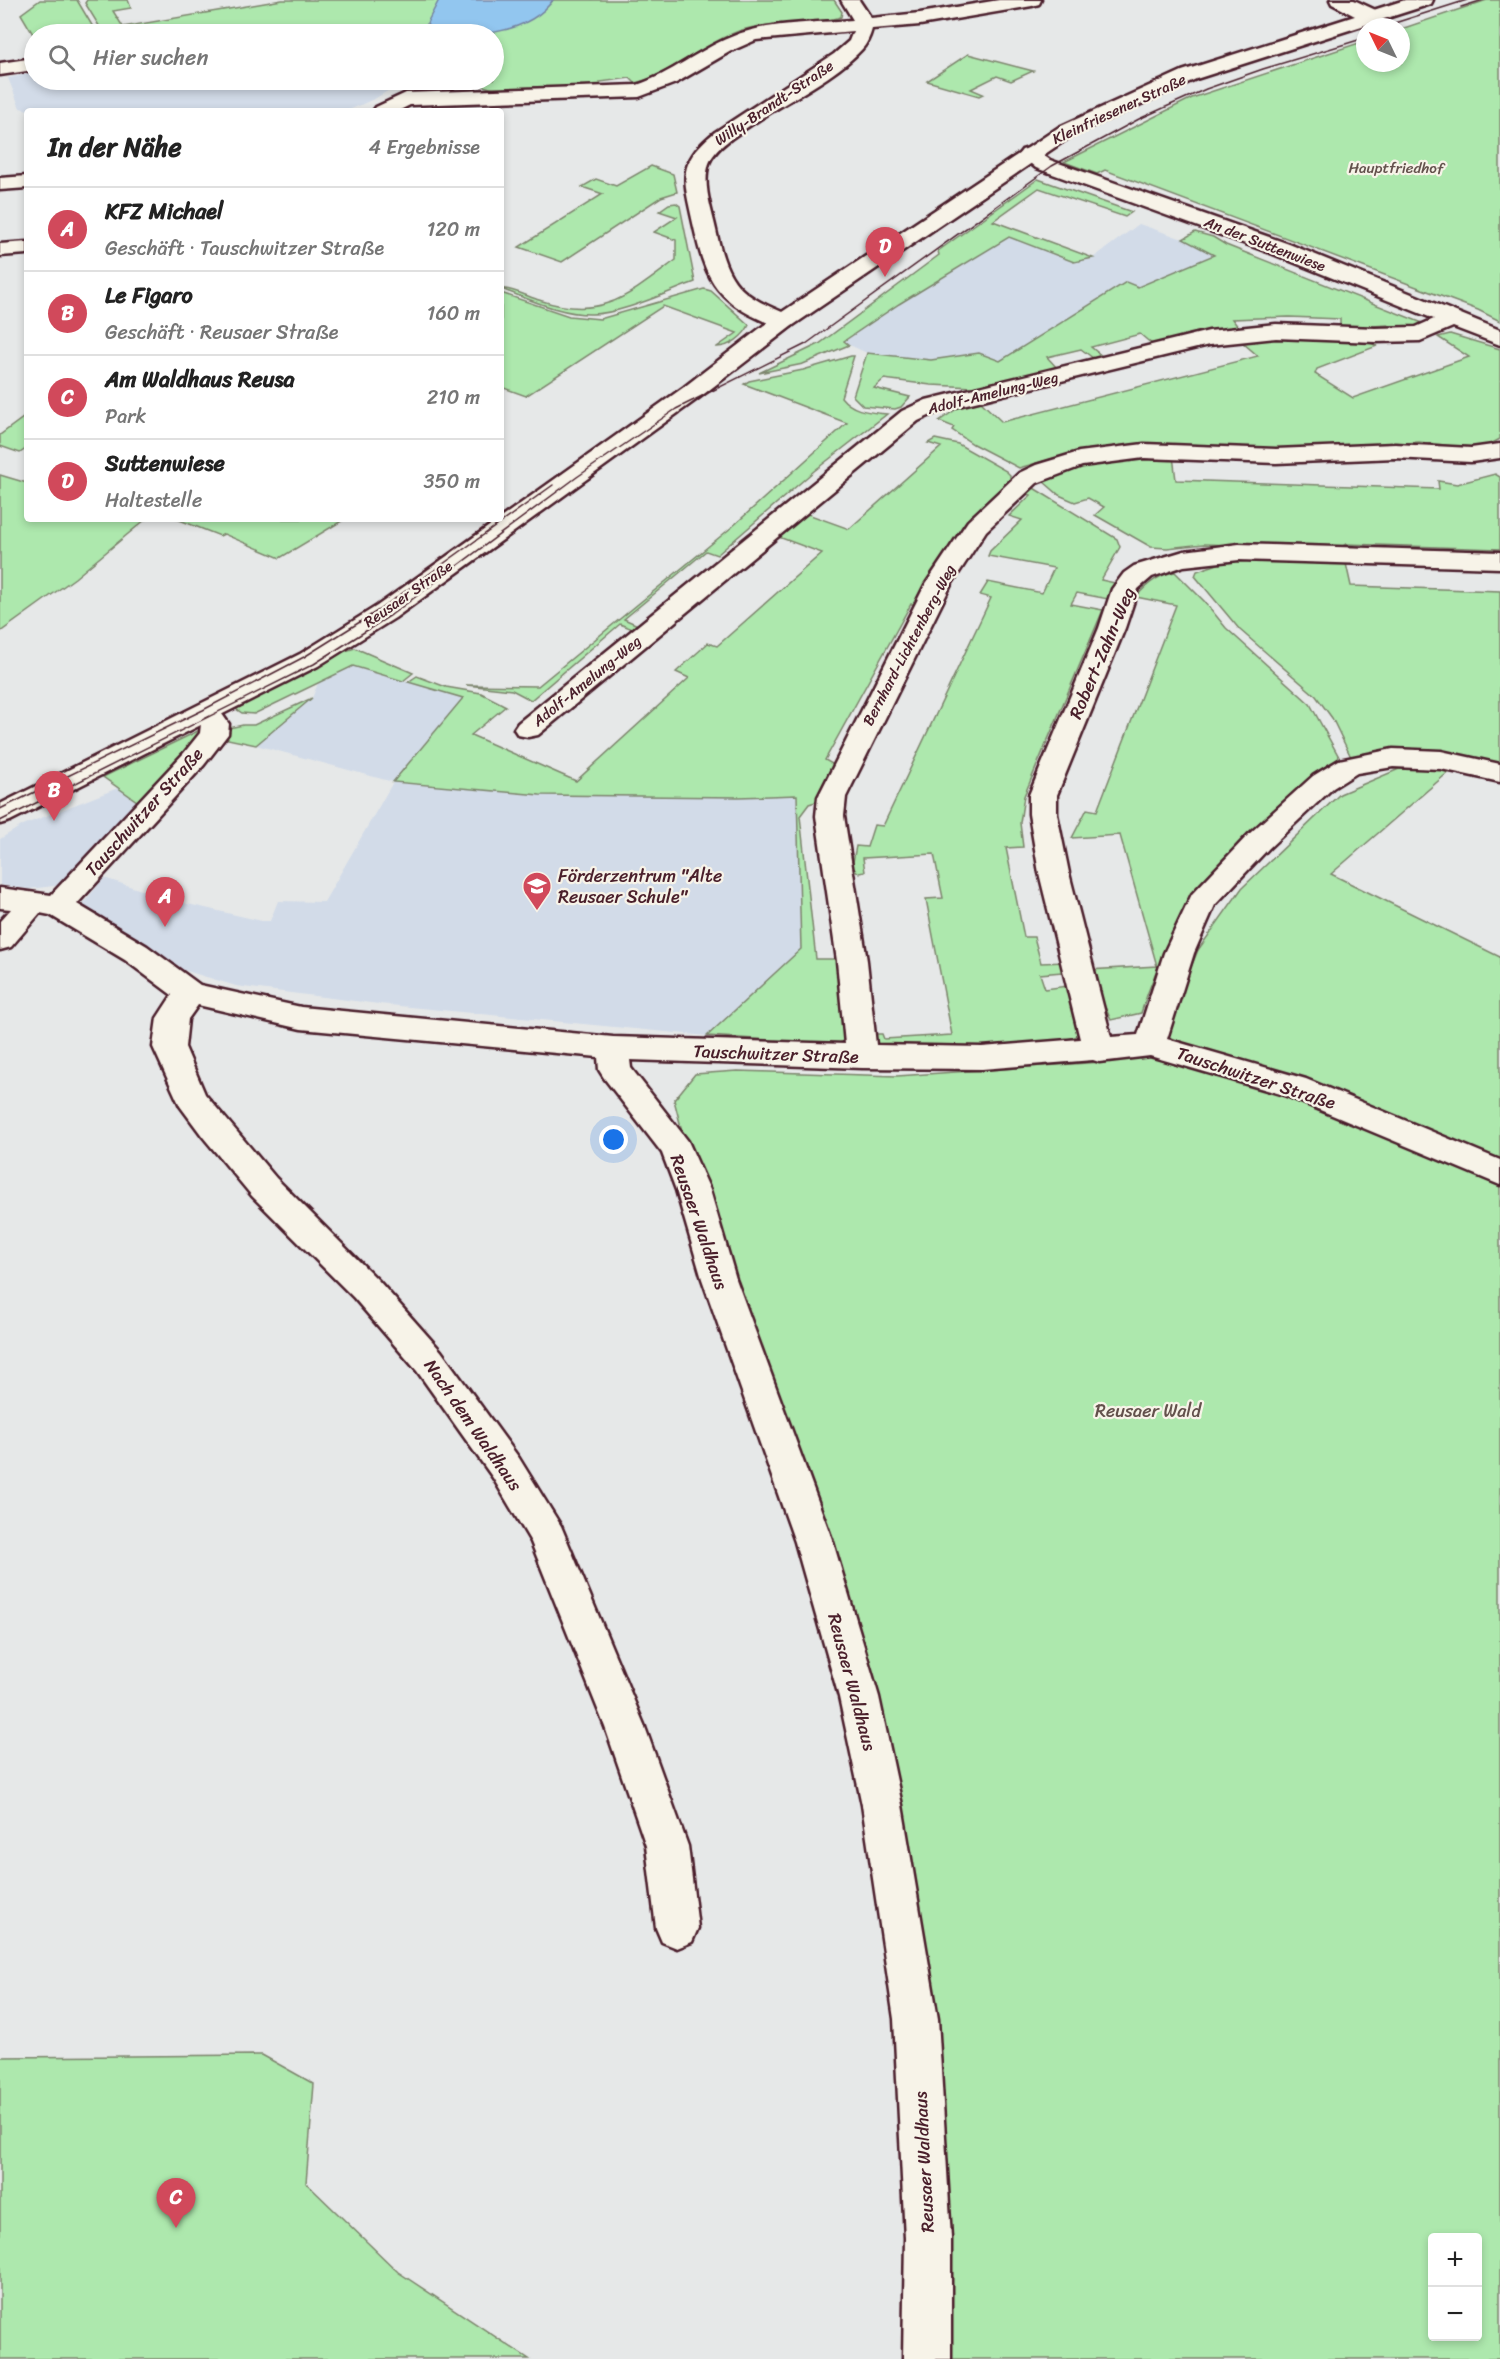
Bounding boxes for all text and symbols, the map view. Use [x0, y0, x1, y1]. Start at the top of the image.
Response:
north arrow [1356, 18, 1410, 72]
search box [24, 24, 504, 90]
text: Hier suchen [93, 38, 208, 77]
icon: search [45, 41, 78, 74]
street label: Willy-Brandt-Straße [709, 53, 839, 153]
street label: Kleinfriesener Straße [1048, 66, 1191, 152]
text: In der Nähe [48, 124, 182, 170]
text: 4 Ergebnisse [369, 130, 480, 165]
park label: Hauptfriedhof [1348, 155, 1446, 181]
text: KFZ Michael [105, 192, 223, 231]
street label: An der Suttenwiese [1200, 209, 1330, 279]
text: A [61, 212, 74, 247]
text: 120 m [427, 212, 480, 247]
pin: D [866, 228, 904, 277]
text: Geschäft · Tauschwitzer Straße [105, 231, 384, 266]
text: Le Figaro [105, 276, 193, 315]
text: B [61, 296, 74, 331]
text: 160 m [427, 296, 480, 331]
text: Geschäft · Reusaer Straße [105, 315, 338, 350]
text: Am Waldhaus Reusa [105, 360, 295, 399]
street label: Adolf-Amelung-Weg [924, 364, 1062, 422]
text: C [61, 380, 74, 415]
text: 210 m [427, 380, 480, 415]
text: Park [105, 399, 146, 434]
text: Suttenwiese [105, 444, 225, 483]
text: D [62, 464, 73, 499]
text: 350 m [424, 464, 480, 499]
text: Haltestelle [105, 483, 202, 518]
street label: Reusaer Straße [358, 554, 458, 634]
street label: Bernhard-Lichtenberg-Weg [855, 559, 963, 730]
street label: Robert-Zahn-Weg [1060, 582, 1144, 724]
street label: Adolf-Amelung-Weg [526, 628, 648, 734]
street label: Tauschwitzer Straße [77, 740, 212, 884]
pin: B [34, 772, 74, 821]
place label: Förderzentrum "Alte Reusaer Schule" [558, 860, 722, 913]
school or university icon: Förderzentrum "Alte Reusaer Schule" [521, 870, 553, 912]
pin: A [146, 878, 184, 927]
street label: Tauschwitzer Straße [693, 1035, 860, 1073]
street label: Tauschwitzer Straße [1172, 1037, 1340, 1119]
your location [599, 1125, 628, 1154]
street label: Reusaer Waldhaus [661, 1150, 737, 1295]
street label: Nach dem Waldhaus [415, 1352, 531, 1499]
park label: Reusaer Wald [1095, 1395, 1203, 1427]
street label: Reusaer Waldhaus [818, 1610, 886, 1755]
street label: Reusaer Waldhaus [904, 2090, 944, 2233]
pin: C [156, 2178, 195, 2228]
map controls [1428, 2233, 1482, 2341]
button: + [1428, 2233, 1482, 2287]
button: − [1428, 2287, 1482, 2341]

